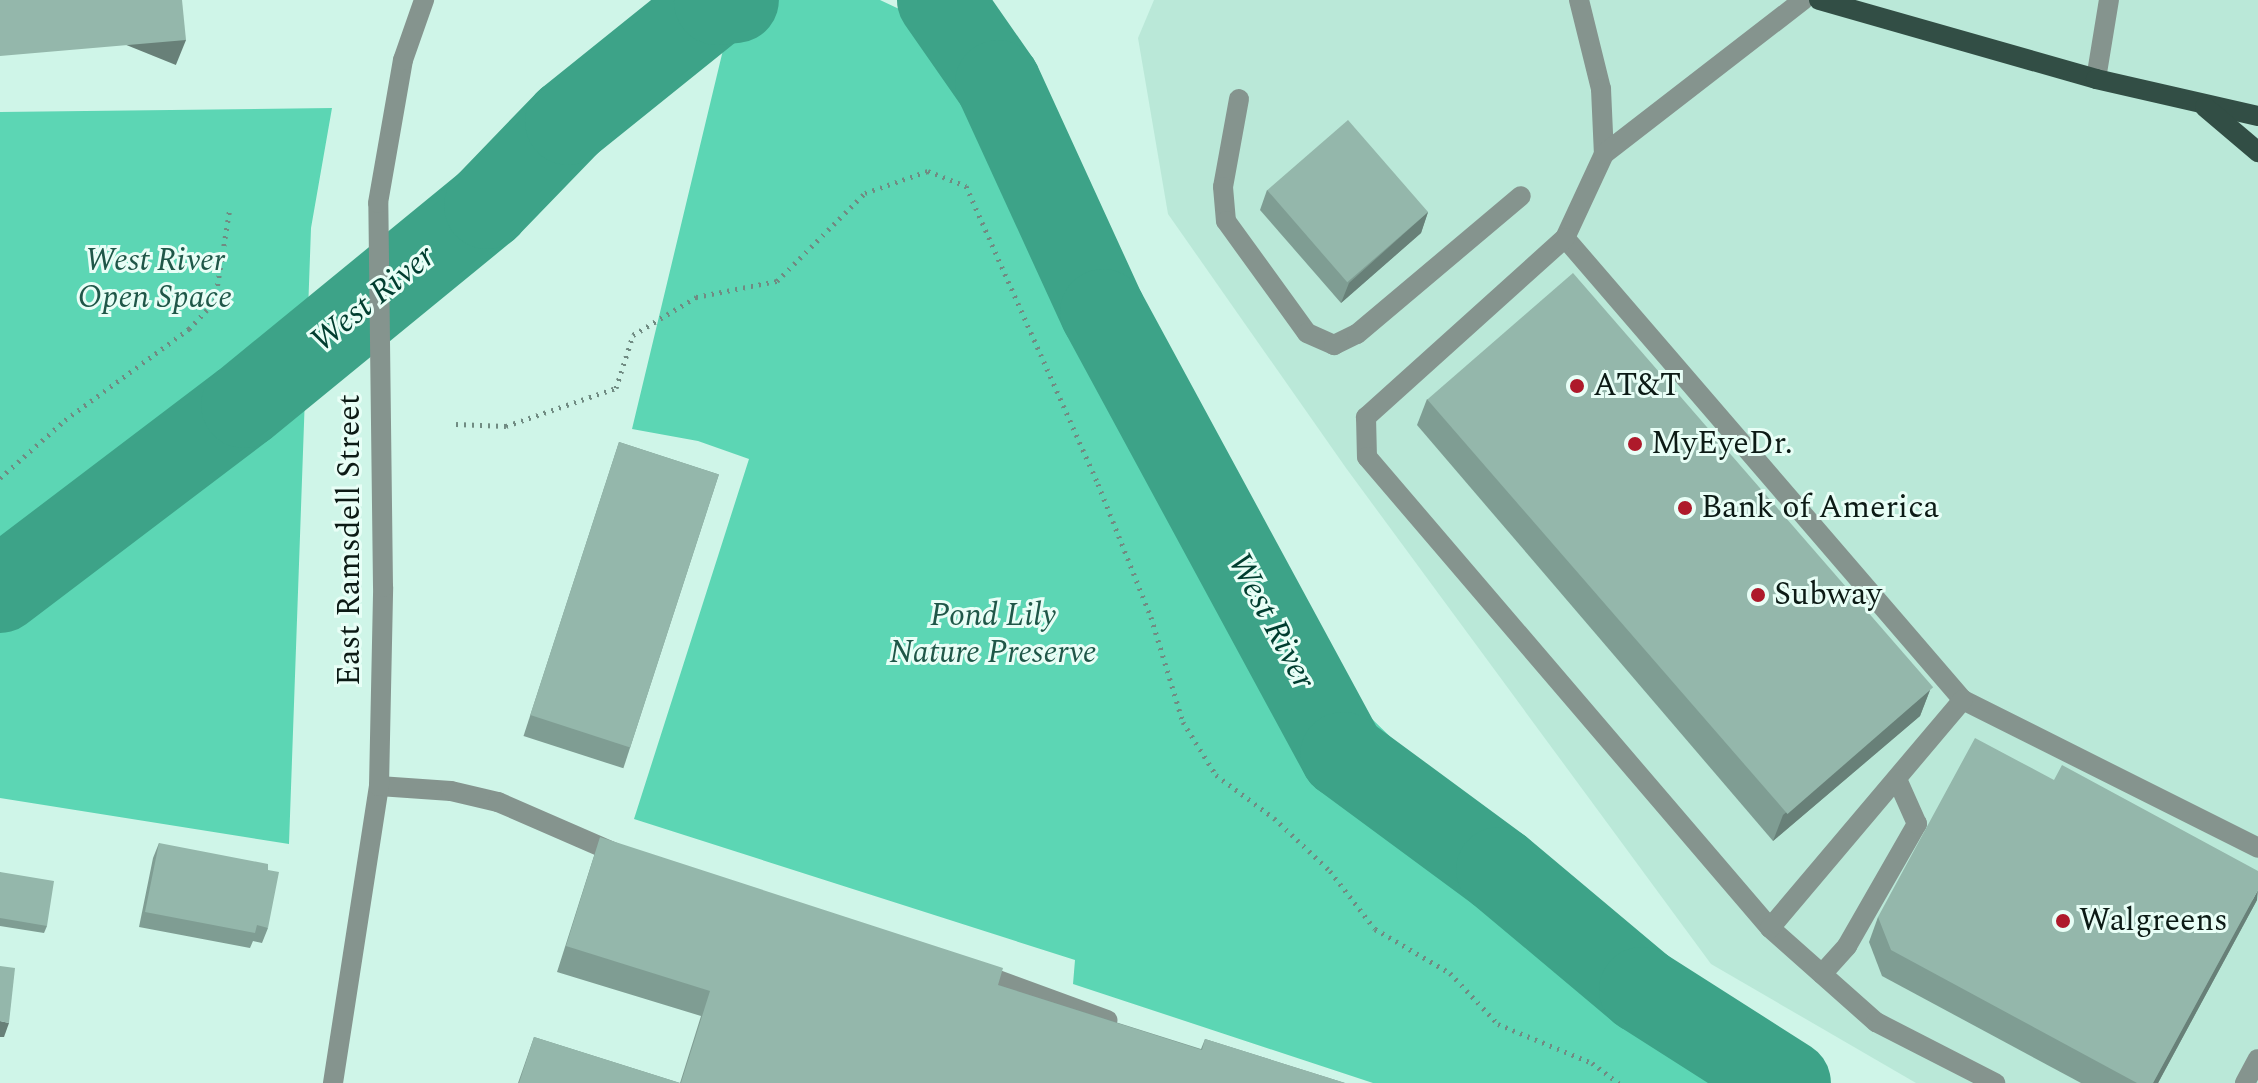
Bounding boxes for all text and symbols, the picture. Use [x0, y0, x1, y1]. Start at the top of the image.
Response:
water label: West River [302, 236, 444, 362]
park label: West River Open Space [78, 243, 232, 318]
place label: AT&T [1593, 367, 1681, 405]
marker: AT&T [1568, 377, 1586, 395]
street label: East Ramsdell Street [331, 394, 369, 686]
place label: MyEyeDr. [1651, 425, 1793, 463]
marker: MyEyeDr. [1626, 435, 1644, 453]
place label: Bank of America [1701, 489, 1939, 527]
marker: Bank of America [1676, 499, 1694, 517]
water label: West River [1218, 546, 1324, 696]
place label: Subway [1774, 576, 1882, 614]
marker: Subway [1749, 586, 1767, 604]
park label: Pond Lily Nature Preserve [889, 598, 1097, 673]
place label: Walgreens [2079, 902, 2228, 940]
marker: Walgreens [2054, 912, 2072, 930]

